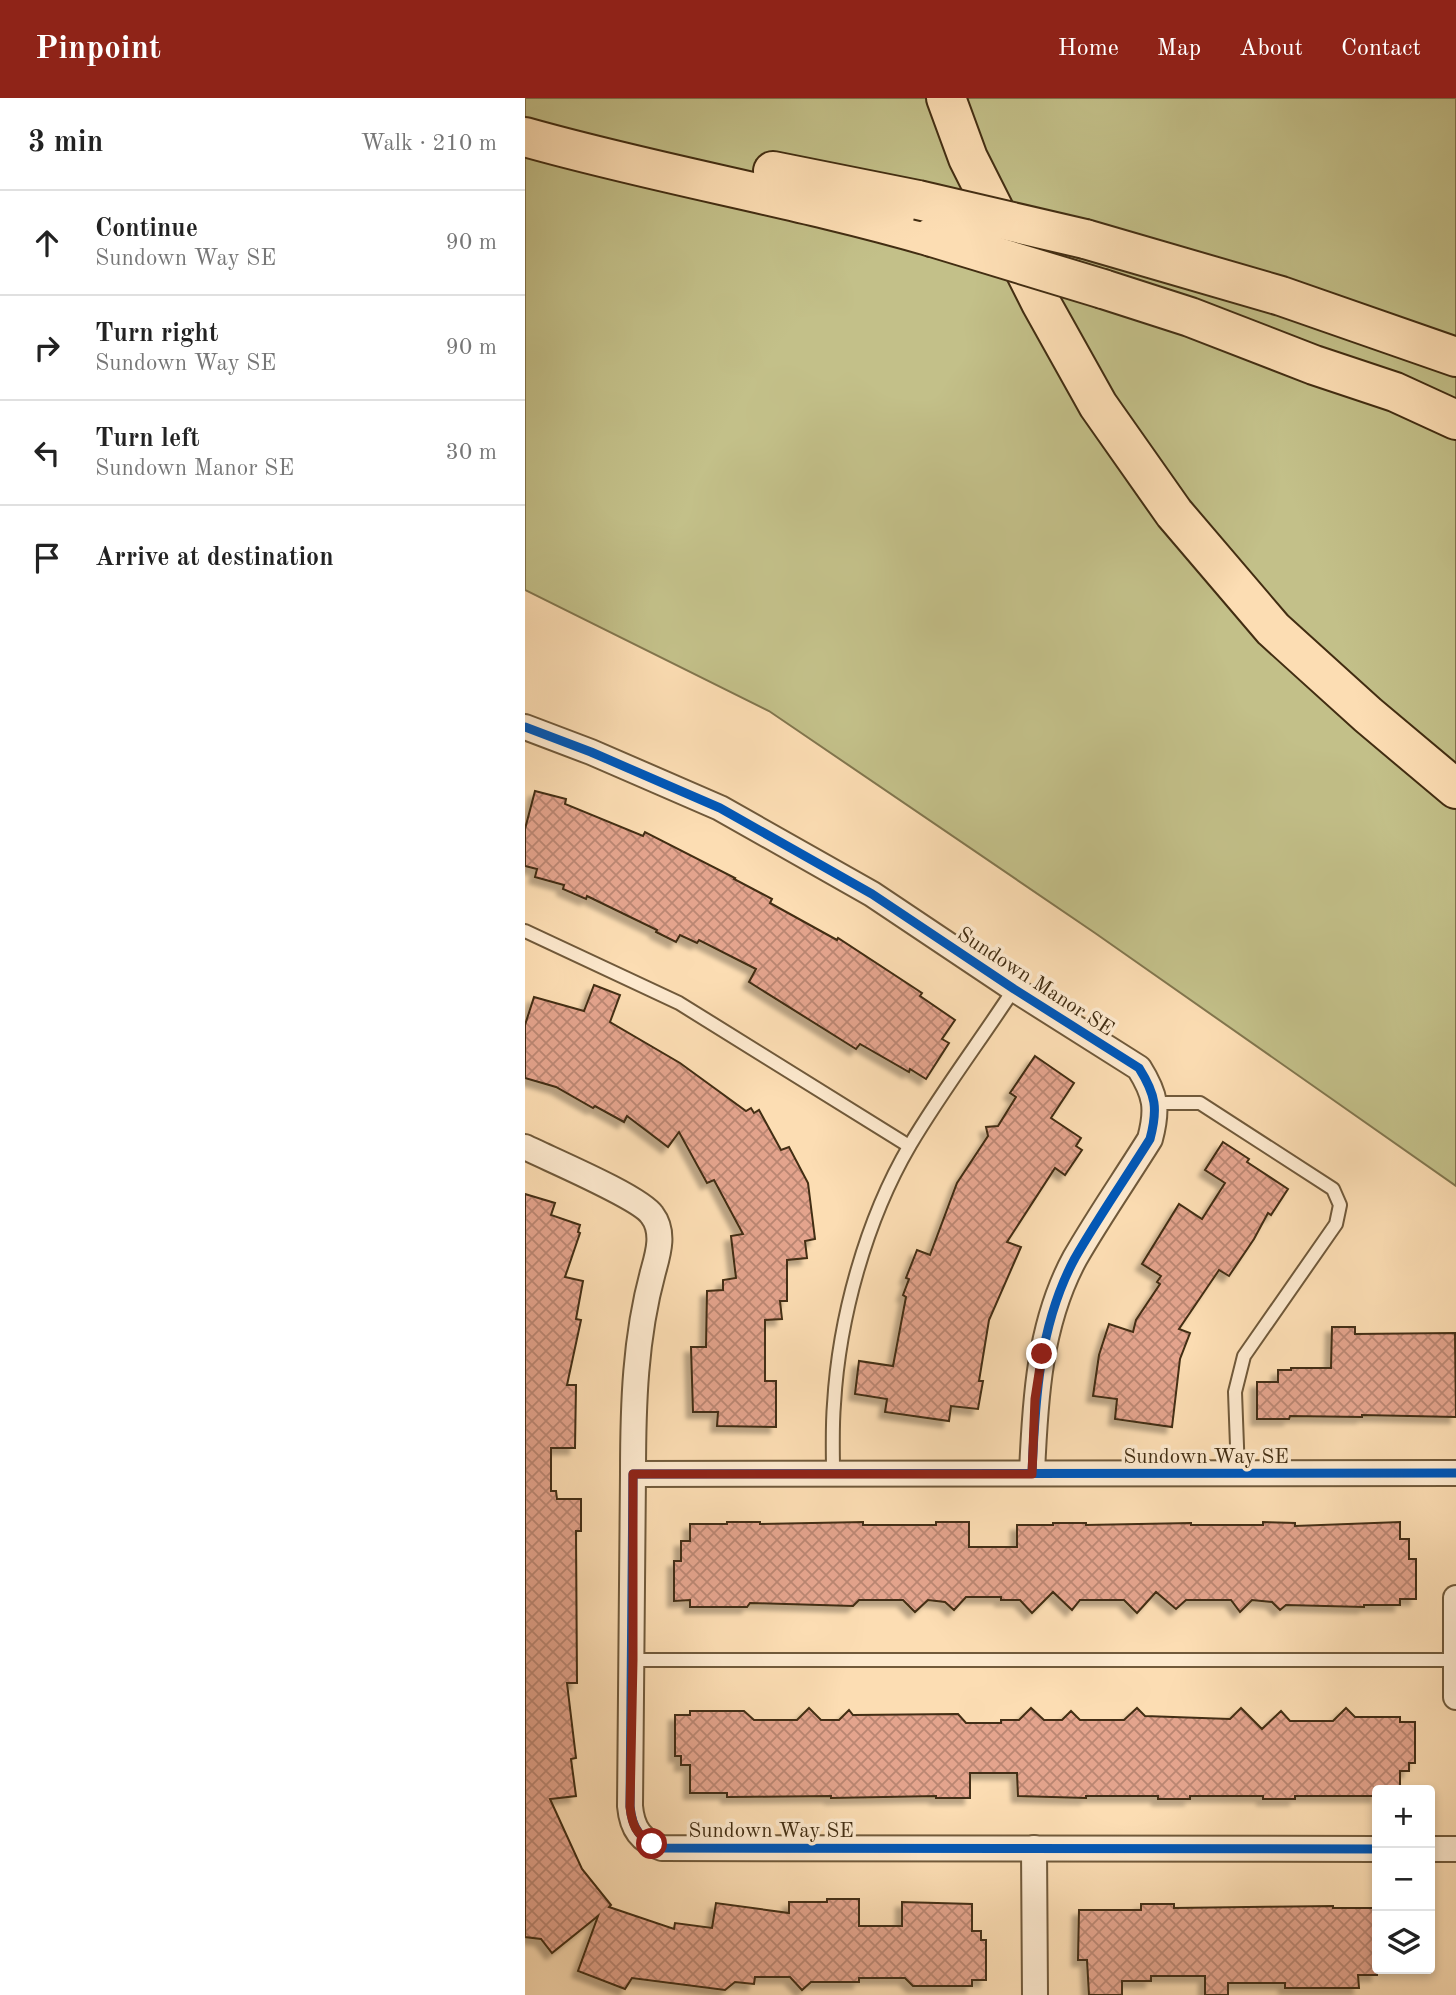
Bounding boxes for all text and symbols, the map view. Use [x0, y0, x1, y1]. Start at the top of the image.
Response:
text: Pinpoint [35, 33, 161, 66]
text: Home [1058, 37, 1119, 61]
text: Map [1157, 37, 1201, 61]
text: About [1239, 37, 1303, 61]
text: Contact [1341, 37, 1421, 61]
text: 3 min [28, 128, 103, 158]
text: Walk · 210 m [361, 132, 497, 155]
text: Continue [95, 216, 198, 242]
icon: ahead [28, 224, 66, 262]
text: 90 m [446, 231, 497, 254]
text: Sundown Way SE [95, 247, 276, 270]
text: Turn right [95, 321, 218, 347]
icon: right [28, 329, 66, 367]
text: 90 m [446, 336, 497, 359]
text: Sundown Way SE [95, 352, 276, 375]
text: Turn left [95, 426, 200, 452]
icon: left [28, 434, 66, 472]
text: 30 m [446, 441, 497, 464]
text: Sundown Manor SE [95, 457, 294, 480]
icon: arrive [28, 539, 66, 577]
text: Arrive at destination [95, 545, 334, 571]
street label: Sundown Manor SE [953, 924, 1117, 1041]
route end [1026, 1338, 1057, 1369]
street label: Sundown Way SE [1123, 1447, 1289, 1468]
map controls [1372, 1785, 1435, 1974]
button: + [1372, 1785, 1435, 1848]
street label: Sundown Way SE [688, 1821, 854, 1842]
route start [636, 1828, 667, 1859]
button: − [1372, 1848, 1435, 1911]
button: layers [1372, 1911, 1435, 1974]

